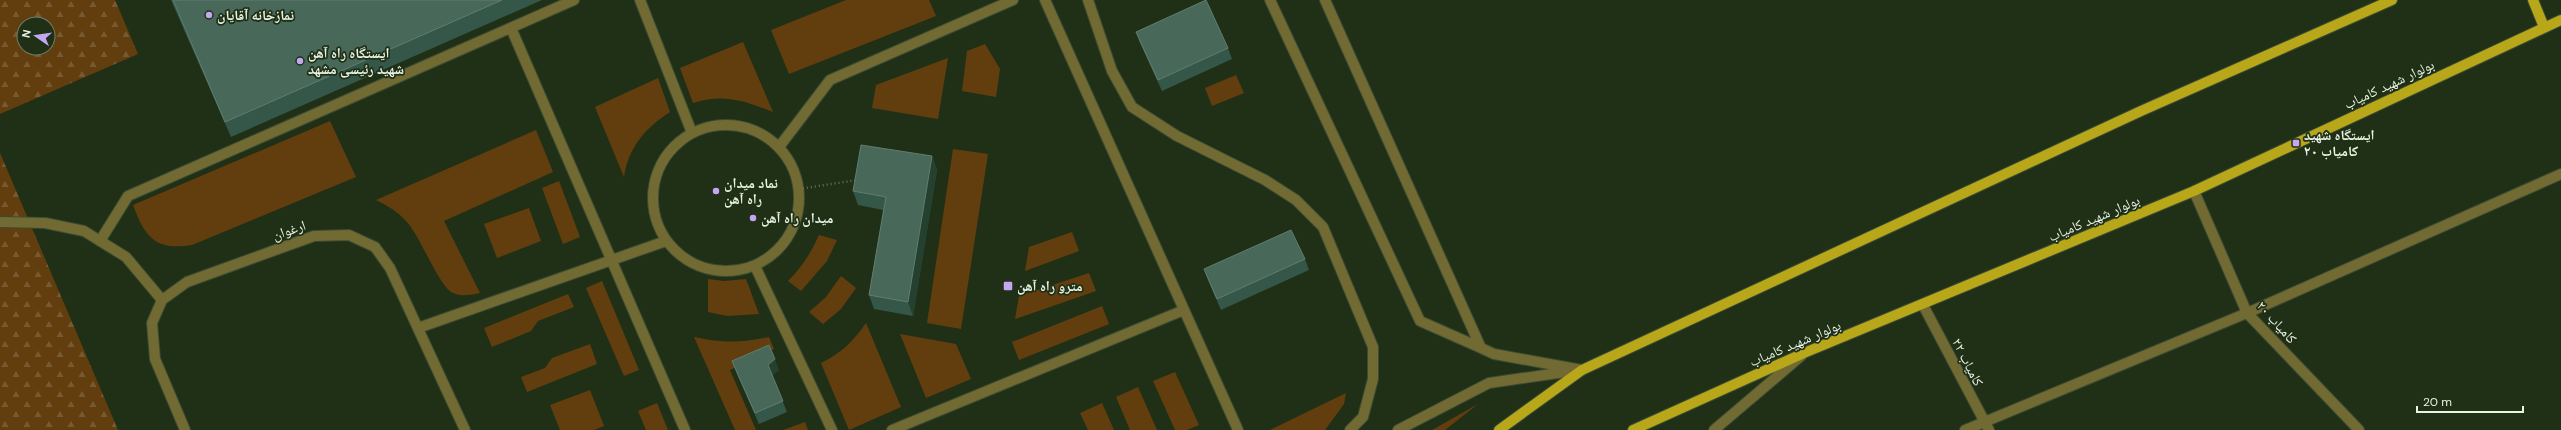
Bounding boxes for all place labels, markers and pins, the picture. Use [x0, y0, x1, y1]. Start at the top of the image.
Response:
place label: نمازخانه آقایان [217, 6, 294, 24]
marker: نمازخانه آقایان [204, 10, 214, 20]
place label: ایستگاه راه آهن شهید رئیسی مشهد [308, 44, 404, 78]
marker: ایستگاه راه آهن شهید رئیسی مشهد [295, 56, 305, 66]
place label: ایستگاه شهید کامیاب ۲۰ [2304, 126, 2375, 160]
marker: ایستگاه شهید کامیاب ۲۰ [2291, 138, 2301, 148]
place label: نماد میدان راه آهن [724, 174, 778, 208]
marker: نماد میدان راه آهن [711, 186, 721, 196]
place label: میدان راه آهن [761, 209, 833, 227]
marker: میدان راه آهن [748, 213, 758, 223]
place label: مترو راه آهن [1017, 277, 1083, 295]
marker: مترو راه آهن [1002, 280, 1014, 292]

